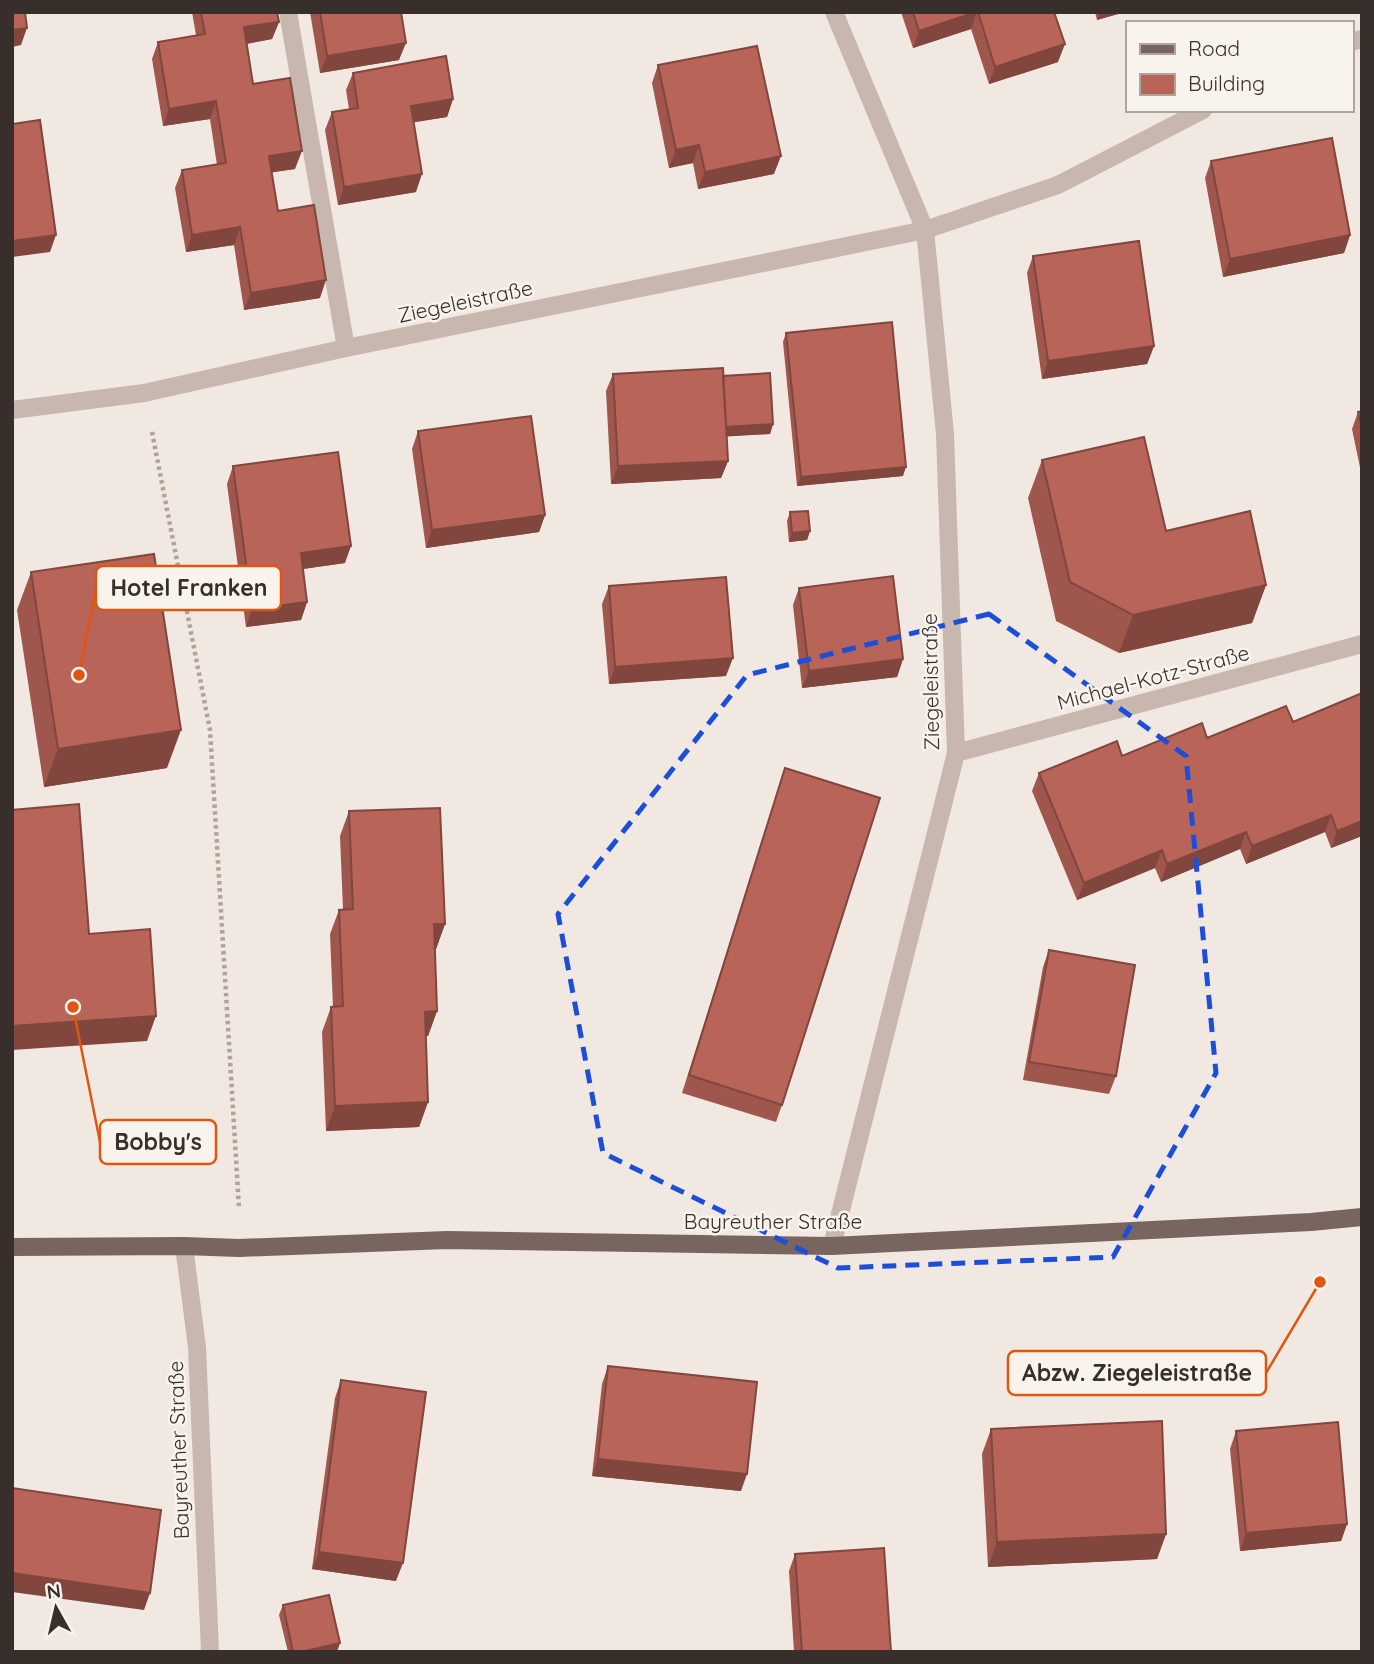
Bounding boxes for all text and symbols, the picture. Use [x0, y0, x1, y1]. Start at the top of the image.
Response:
legend [1126, 21, 1353, 112]
text: Road [1188, 35, 1240, 61]
text: Building [1188, 70, 1265, 96]
street label: Ziegeleistraße [395, 274, 535, 328]
callout: Hotel Franken [96, 566, 281, 610]
text: Hotel Franken [111, 573, 267, 602]
street label: Ziegeleistraße [916, 613, 944, 751]
street label: Michael-Kotz-Straße [1054, 639, 1252, 715]
callout: Bobby's [100, 1120, 216, 1164]
text: Bobby's [114, 1127, 202, 1156]
street label: Bayreuther Straße [684, 1208, 862, 1234]
callout: Abzw. Ziegeleistraße [1008, 1351, 1266, 1395]
text: Abzw. Ziegeleistraße [1022, 1358, 1252, 1387]
street label: Bayreuther Straße [162, 1360, 194, 1540]
north arrow [21, 1573, 91, 1643]
text: N [45, 1578, 62, 1604]

